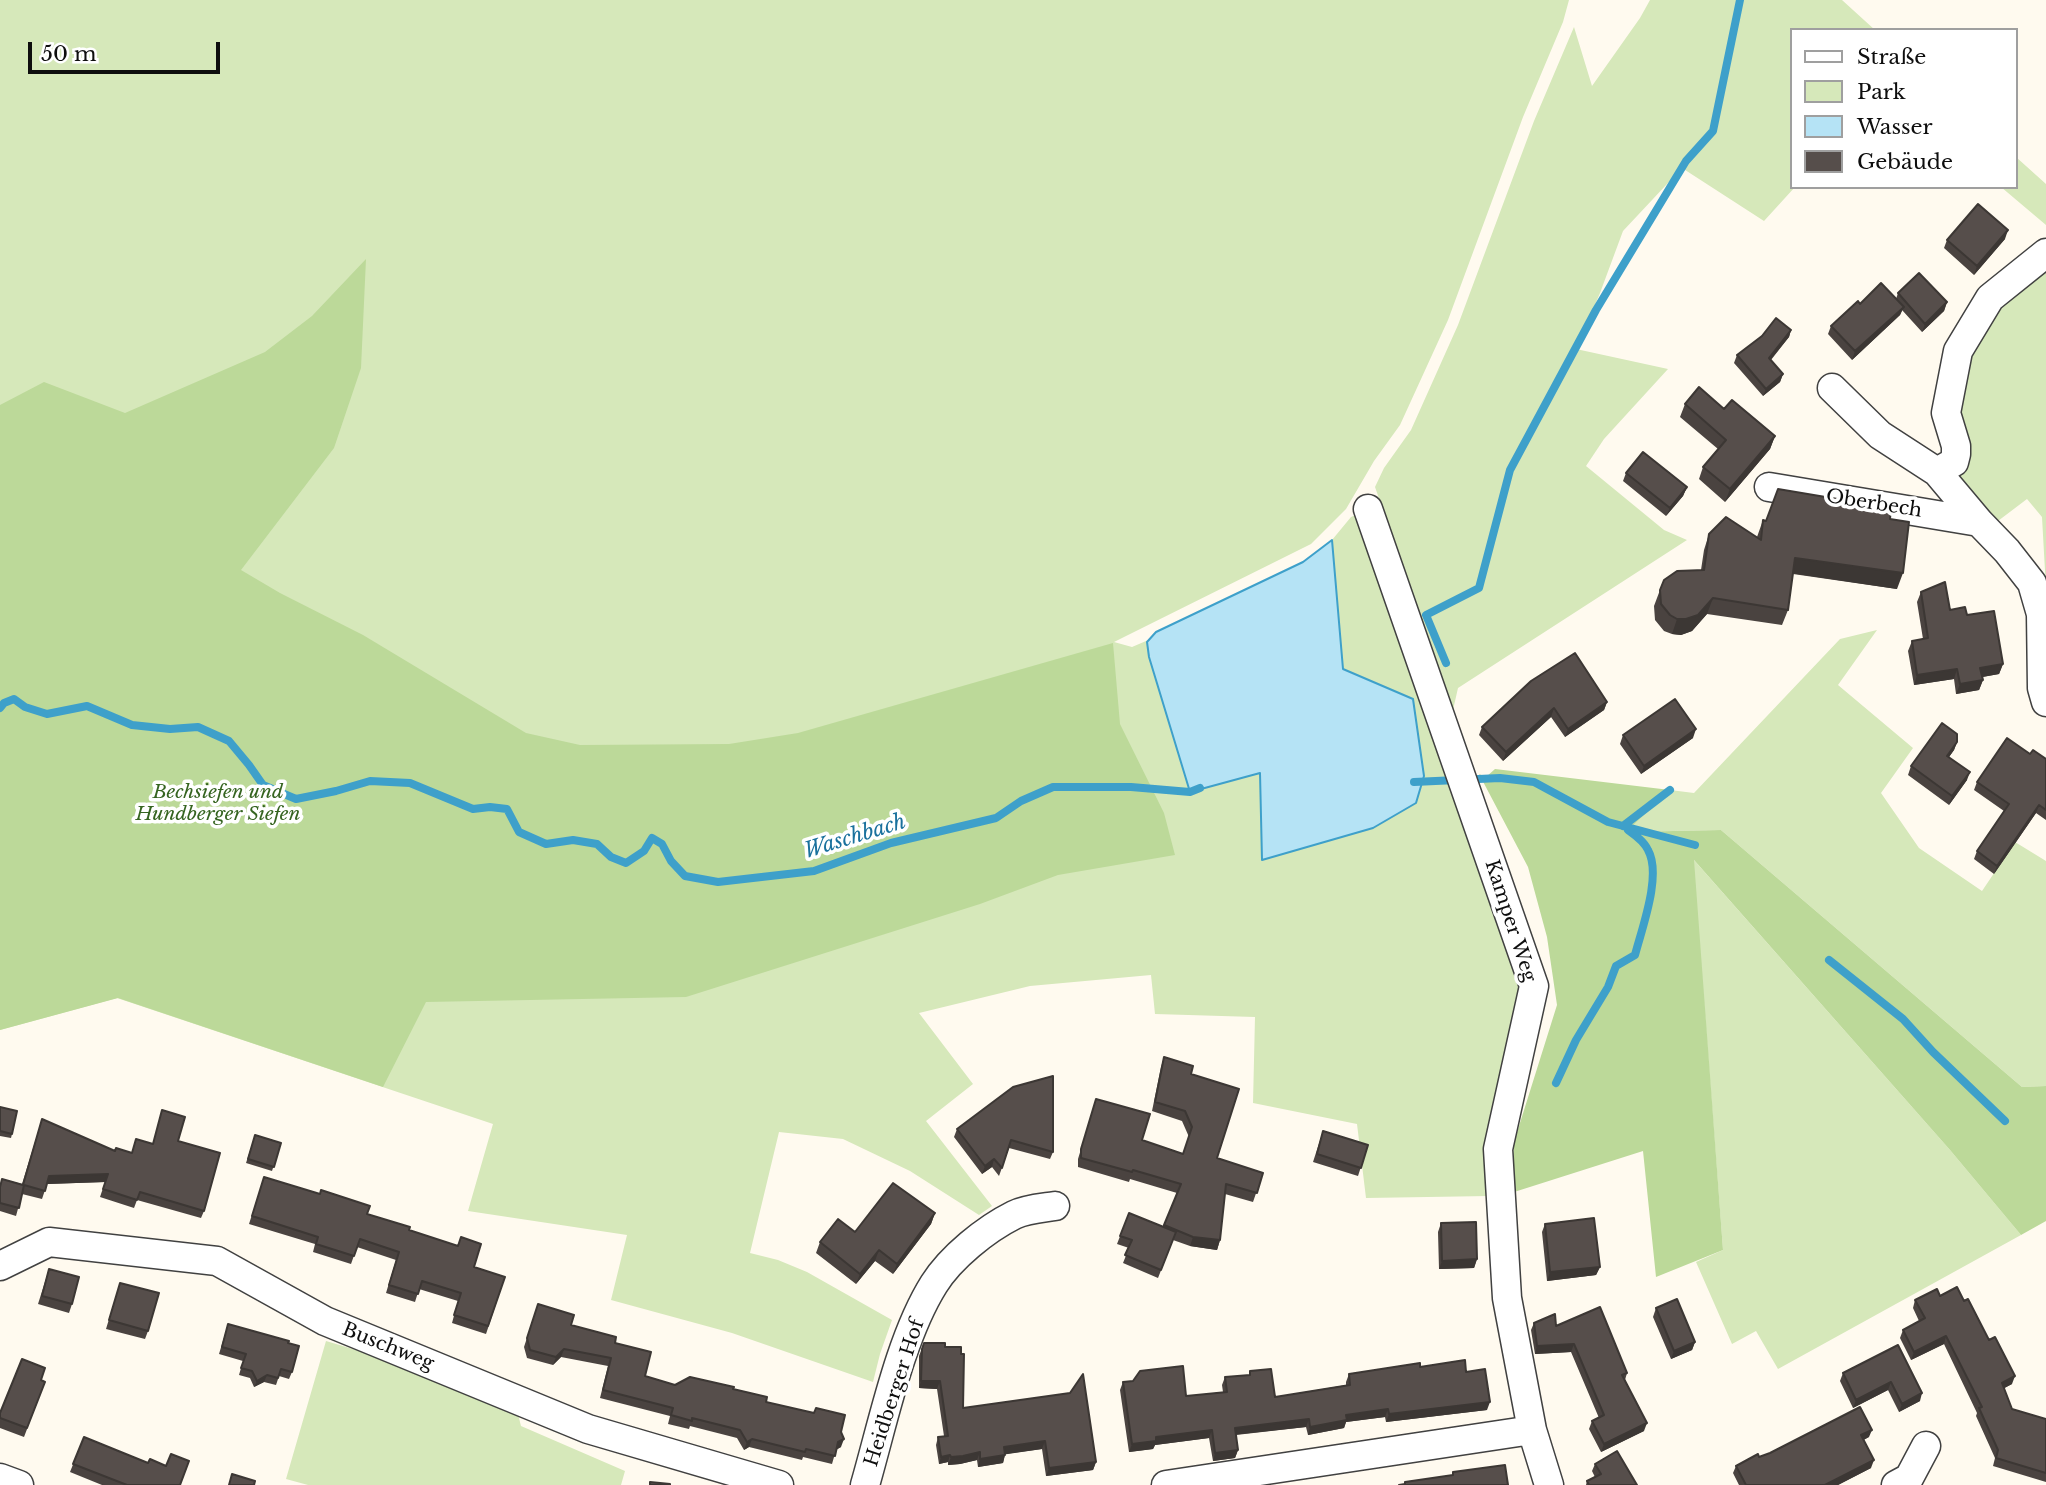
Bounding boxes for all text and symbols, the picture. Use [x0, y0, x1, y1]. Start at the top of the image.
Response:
scale bar [32, 28, 224, 72]
legend [1790, 28, 2018, 189]
text: 50 m [41, 41, 96, 67]
text: Straße [1857, 44, 1926, 70]
text: Park [1857, 79, 1906, 105]
text: Wasser [1857, 114, 1933, 140]
text: Gebäude [1857, 149, 1953, 175]
street label: Oberbech [1824, 485, 1924, 523]
park label: Bechsiefen und Hundberger Siefen [136, 782, 300, 826]
water label: Waschbach [801, 810, 909, 864]
street label: Kamper Weg [1480, 857, 1540, 985]
street label: Heidberger Hof [860, 1316, 930, 1470]
street label: Buschweg [339, 1318, 437, 1376]

